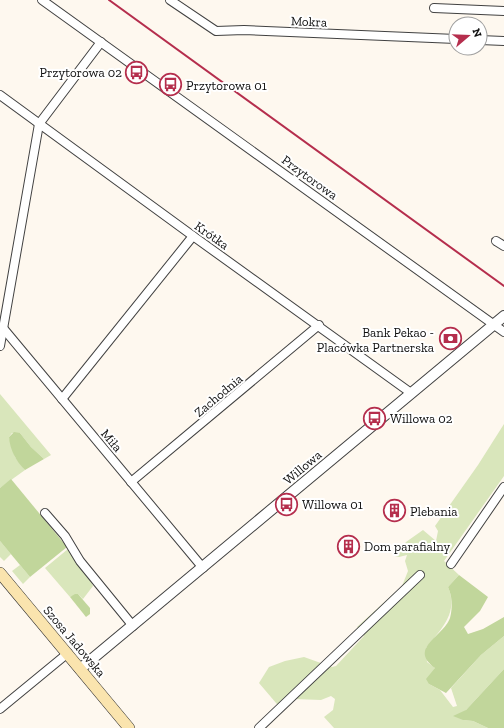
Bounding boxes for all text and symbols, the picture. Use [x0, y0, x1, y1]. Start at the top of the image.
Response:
street label: Mokra [291, 13, 328, 30]
north arrow [448, 16, 488, 56]
text: N [469, 27, 485, 40]
bus stop icon: Przytorowa 02 [124, 59, 150, 85]
place label: Przytorowa 02 [40, 65, 122, 80]
bus stop icon: Przytorowa 01 [158, 72, 184, 98]
place label: Przytorowa 01 [186, 78, 267, 93]
street label: Przytorowa [279, 152, 341, 203]
street label: Krótka [192, 218, 232, 253]
place label: Bank Pekao - Placówka Partnerska [317, 325, 435, 355]
bank icon: Bank Pekao - Placówka Partnerska [437, 326, 463, 352]
street label: Zachodnia [191, 370, 246, 420]
bus stop icon: Willowa 02 [361, 405, 387, 431]
place label: Willowa 02 [390, 411, 453, 426]
street label: Miła [98, 426, 126, 455]
street label: Willowa [280, 447, 325, 488]
bus stop icon: Willowa 01 [274, 491, 300, 517]
place label: Willowa 01 [302, 497, 363, 512]
building icon: Plebania [382, 498, 408, 524]
place label: Plebania [410, 504, 458, 519]
building icon: Dom parafialny [335, 533, 361, 559]
place label: Dom parafialny [364, 539, 450, 554]
street label: Szosa Jadowska [40, 603, 109, 681]

